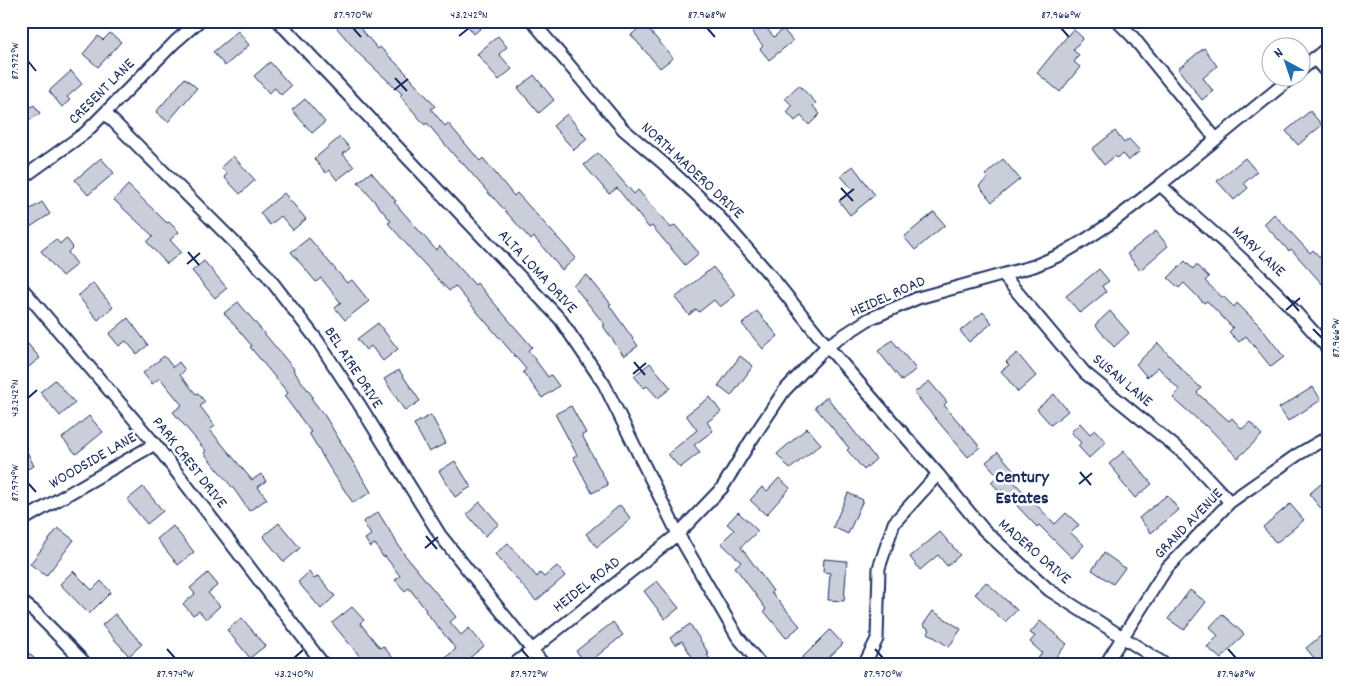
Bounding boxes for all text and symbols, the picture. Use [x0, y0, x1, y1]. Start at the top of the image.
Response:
text: 87.970°W [334, 7, 372, 24]
text: 43.242°N [450, 7, 488, 24]
text: 87.968°W [688, 7, 726, 24]
text: 87.966°W [1041, 7, 1081, 24]
north arrow [1262, 38, 1312, 88]
text: 87.972°W [7, 42, 24, 80]
text: N [1270, 44, 1288, 63]
street label: CRESENT LANE [64, 53, 141, 130]
street label: NORTH MADERO DRIVE [635, 117, 749, 225]
street label: MARY LANE [1226, 221, 1290, 283]
street label: ALTA LOMA DRIVE [492, 225, 583, 320]
street label: HEIDEL ROAD [847, 270, 929, 324]
text: 87.966°W [1328, 318, 1345, 358]
street label: BEL AIRE DRIVE [318, 323, 388, 414]
street label: SUSAN LANE [1087, 349, 1158, 414]
text: 43.242°N [7, 379, 24, 417]
street label: PARK CREST DRIVE [146, 412, 233, 514]
street label: WOODSIDE LANE [45, 426, 142, 495]
text: 87.974°W [7, 464, 24, 502]
district label: Century Estates [995, 466, 1049, 512]
street label: GRAND AVENUE [1149, 483, 1229, 565]
street label: MADERO DRIVE [992, 514, 1076, 591]
street label: HEIDEL ROAD [548, 551, 626, 619]
text: 87.974°W [156, 666, 194, 683]
text: 43.240°N [275, 666, 313, 683]
text: 87.972°W [510, 666, 548, 683]
text: 87.970°W [864, 666, 902, 683]
text: 87.968°W [1217, 666, 1255, 683]

